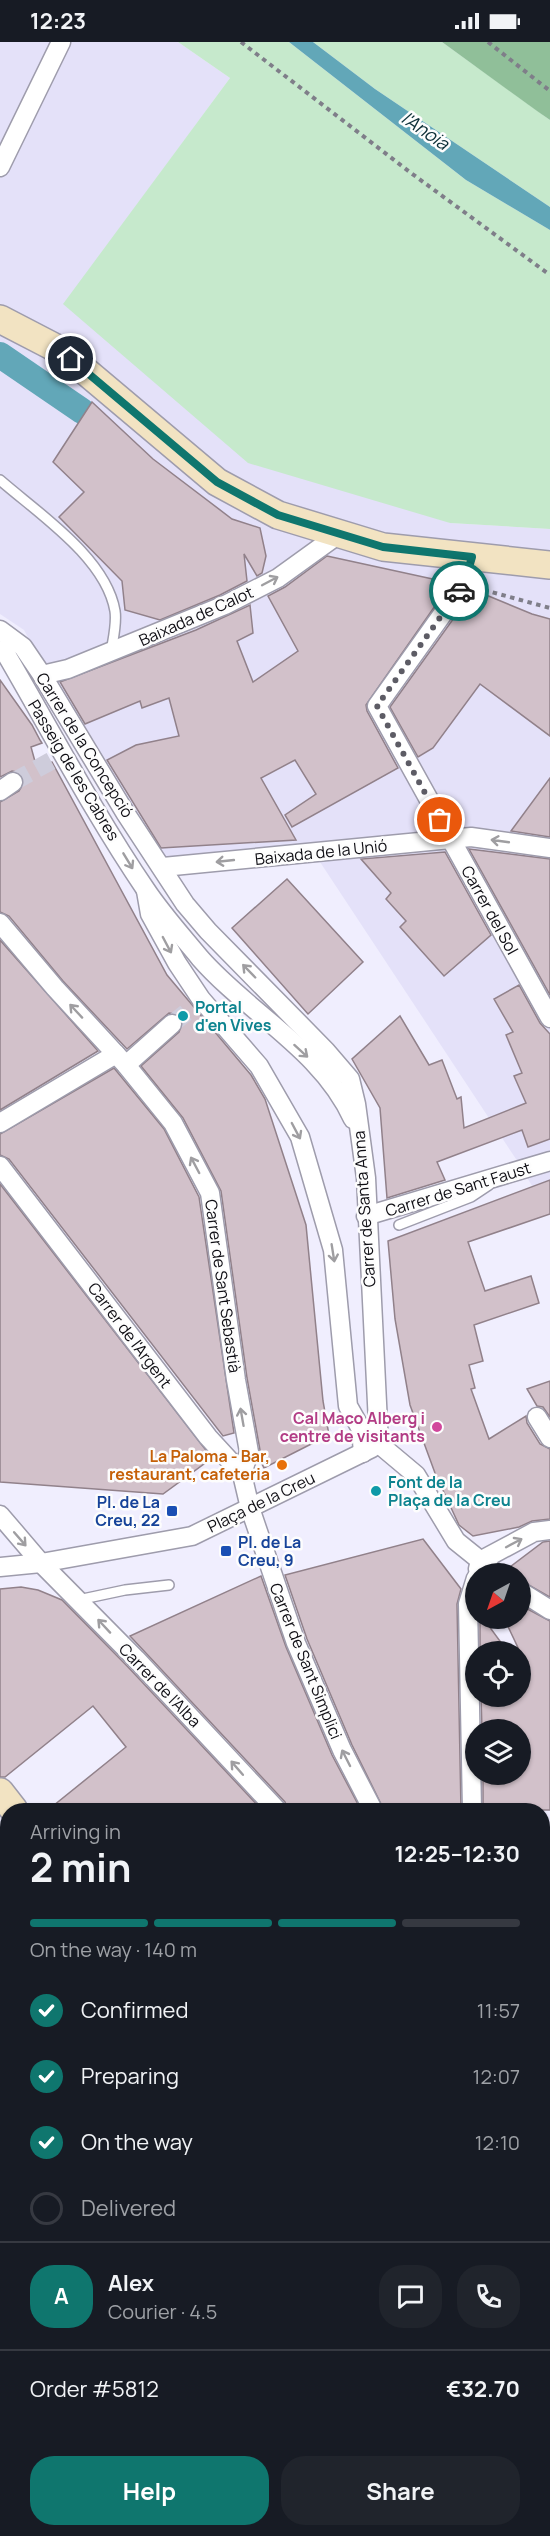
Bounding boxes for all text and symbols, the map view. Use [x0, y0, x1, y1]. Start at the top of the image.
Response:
text: 12:23 [30, 6, 86, 36]
water label: l'Anoia [397, 106, 455, 155]
pin [45, 333, 96, 384]
icon: home [54, 342, 87, 375]
courier [429, 561, 489, 621]
one-way arrow [261, 575, 279, 586]
icon: car [443, 575, 476, 608]
street label: Baixada de Calot [135, 581, 257, 651]
street label: Carrer de la Concepció [31, 668, 139, 822]
street label: Passeig de les Cabres [23, 695, 125, 845]
pin [414, 794, 465, 845]
icon: bag [423, 803, 456, 836]
street label: Baixada de la Unió [254, 834, 388, 870]
one-way arrow [491, 836, 511, 847]
one-way arrow [122, 852, 134, 869]
one-way arrow [216, 856, 236, 867]
street label: Carrer del Sol [456, 861, 524, 959]
one-way arrow [162, 936, 173, 954]
one-way arrow [242, 964, 256, 979]
place label: Portal d'en Vives [195, 996, 272, 1036]
one-way arrow [69, 1004, 83, 1019]
marker: Portal d'en Vives [176, 1009, 190, 1023]
one-way arrow [293, 1044, 308, 1058]
one-way arrow [291, 1122, 303, 1140]
street label: Carrer de Santa Anna [348, 1130, 380, 1288]
street label: Carrer de Sant Faust [383, 1156, 533, 1222]
one-way arrow [189, 1157, 200, 1175]
street label: Carrer de Sant Sebastià [200, 1198, 246, 1374]
one-way arrow [327, 1243, 338, 1262]
street label: Carrer de l'Argent [83, 1278, 177, 1392]
place label: Cal Maco Alberg i centre de visitants [280, 1407, 425, 1447]
one-way arrow [237, 1408, 248, 1428]
marker: Cal Maco Alberg i centre de visitants [430, 1420, 444, 1434]
place label: La Paloma - Bar, restaurant, cafeteria [109, 1445, 270, 1485]
marker: La Paloma - Bar, restaurant, cafeteria [275, 1458, 289, 1472]
street label: Plaça de la Creu [204, 1466, 318, 1538]
place label: Font de la Plaça de la Creu [388, 1471, 511, 1511]
marker: Font de la Plaça de la Creu [369, 1484, 383, 1498]
place label: Pl. de La Creu, 22 [95, 1491, 160, 1531]
marker: Pl. de La Creu, 22 [165, 1504, 179, 1518]
one-way arrow [14, 1531, 27, 1547]
place label: Pl. de La Creu, 9 [238, 1531, 301, 1571]
one-way arrow [505, 1537, 523, 1548]
marker: Pl. de La Creu, 9 [219, 1544, 233, 1558]
north arrow [465, 1563, 531, 1629]
map controls [465, 1563, 531, 1785]
street label: Carrer de Sant Simplici [265, 1580, 347, 1742]
one-way arrow [96, 1618, 111, 1633]
street label: Carrer de l'Alba [114, 1638, 206, 1732]
button: locate [465, 1641, 531, 1707]
button: layers [465, 1719, 531, 1785]
one-way arrow [340, 1750, 352, 1768]
one-way arrow [230, 1761, 244, 1776]
text: Arriving in [30, 1818, 121, 1845]
text: 12:25–12:30 [394, 1839, 520, 1869]
text: 2 min [30, 1840, 131, 1894]
text: On the way · 140 m [30, 1936, 197, 1963]
icon: check [30, 1994, 63, 2027]
text: Confirmed [81, 1995, 189, 2025]
text: 11:57 [477, 1997, 520, 2024]
icon: check [30, 2060, 63, 2093]
text: Preparing [81, 2061, 179, 2091]
text: 12:07 [473, 2063, 520, 2090]
icon: check [30, 2126, 63, 2159]
text: On the way [81, 2127, 193, 2157]
text: 12:10 [475, 2129, 520, 2156]
text: Delivered [81, 2193, 176, 2223]
button: chat [379, 2265, 442, 2328]
button: phone [457, 2265, 520, 2328]
text: Alex [108, 2268, 154, 2298]
text: A [54, 2281, 69, 2311]
text: Courier · 4.5 [108, 2298, 217, 2325]
text: Order #5812 [30, 2374, 159, 2404]
text: €32.70 [446, 2374, 520, 2404]
button: Help [30, 2456, 269, 2525]
button: Share [281, 2456, 520, 2525]

